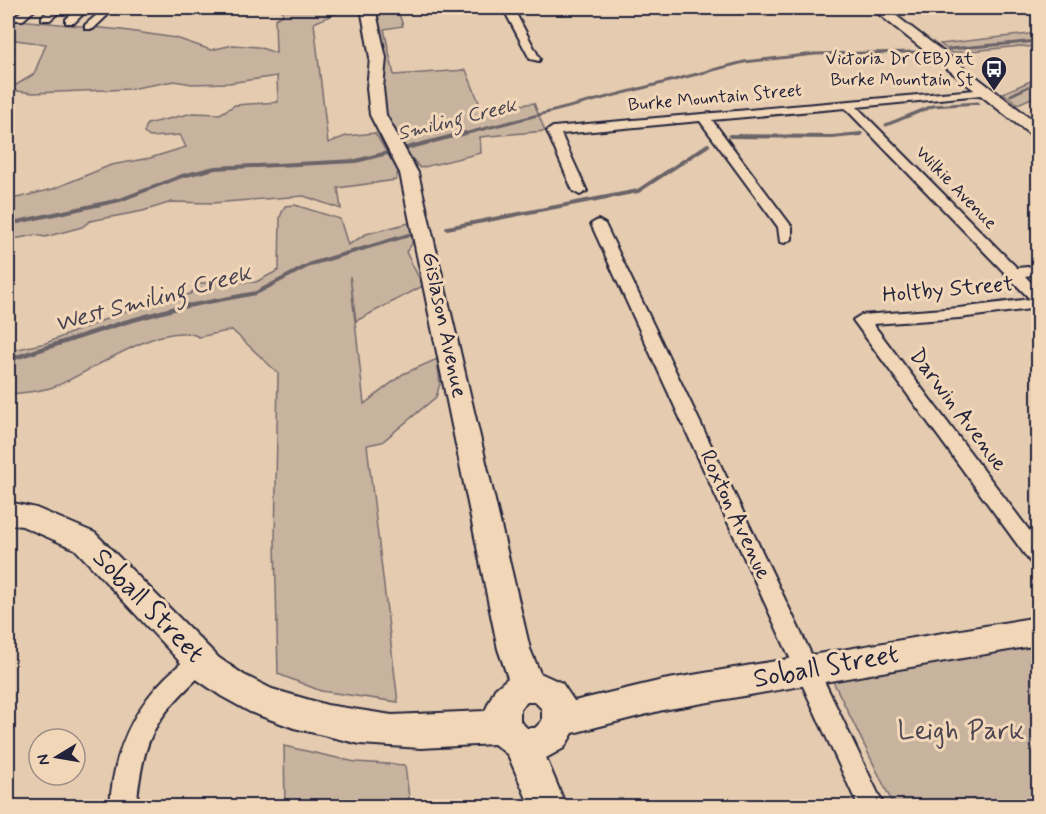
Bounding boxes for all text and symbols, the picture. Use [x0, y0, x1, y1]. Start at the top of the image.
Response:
place label: Victoria Dr (EB) at Burke Mountain St [826, 47, 974, 92]
bus stop icon: Victoria Dr (EB) at Burke Mountain St [979, 54, 1009, 92]
street label: Burke Mountain Street [627, 78, 803, 118]
water label: Smiling Creek [395, 92, 521, 150]
street label: Wilkie Avenue [910, 141, 1002, 235]
street label: Gislason Avenue [415, 249, 473, 401]
water label: West Smiling Creek [51, 257, 257, 343]
street label: Holtby Street [881, 270, 1015, 310]
street label: Darwin Avenue [903, 343, 1013, 477]
street label: Roxton Avenue [693, 446, 777, 584]
street label: Soball Street [84, 541, 212, 671]
street label: Soball Street [751, 637, 901, 697]
park label: Leigh Park [898, 714, 1024, 749]
north arrow [27, 727, 87, 787]
text: N [32, 752, 55, 767]

